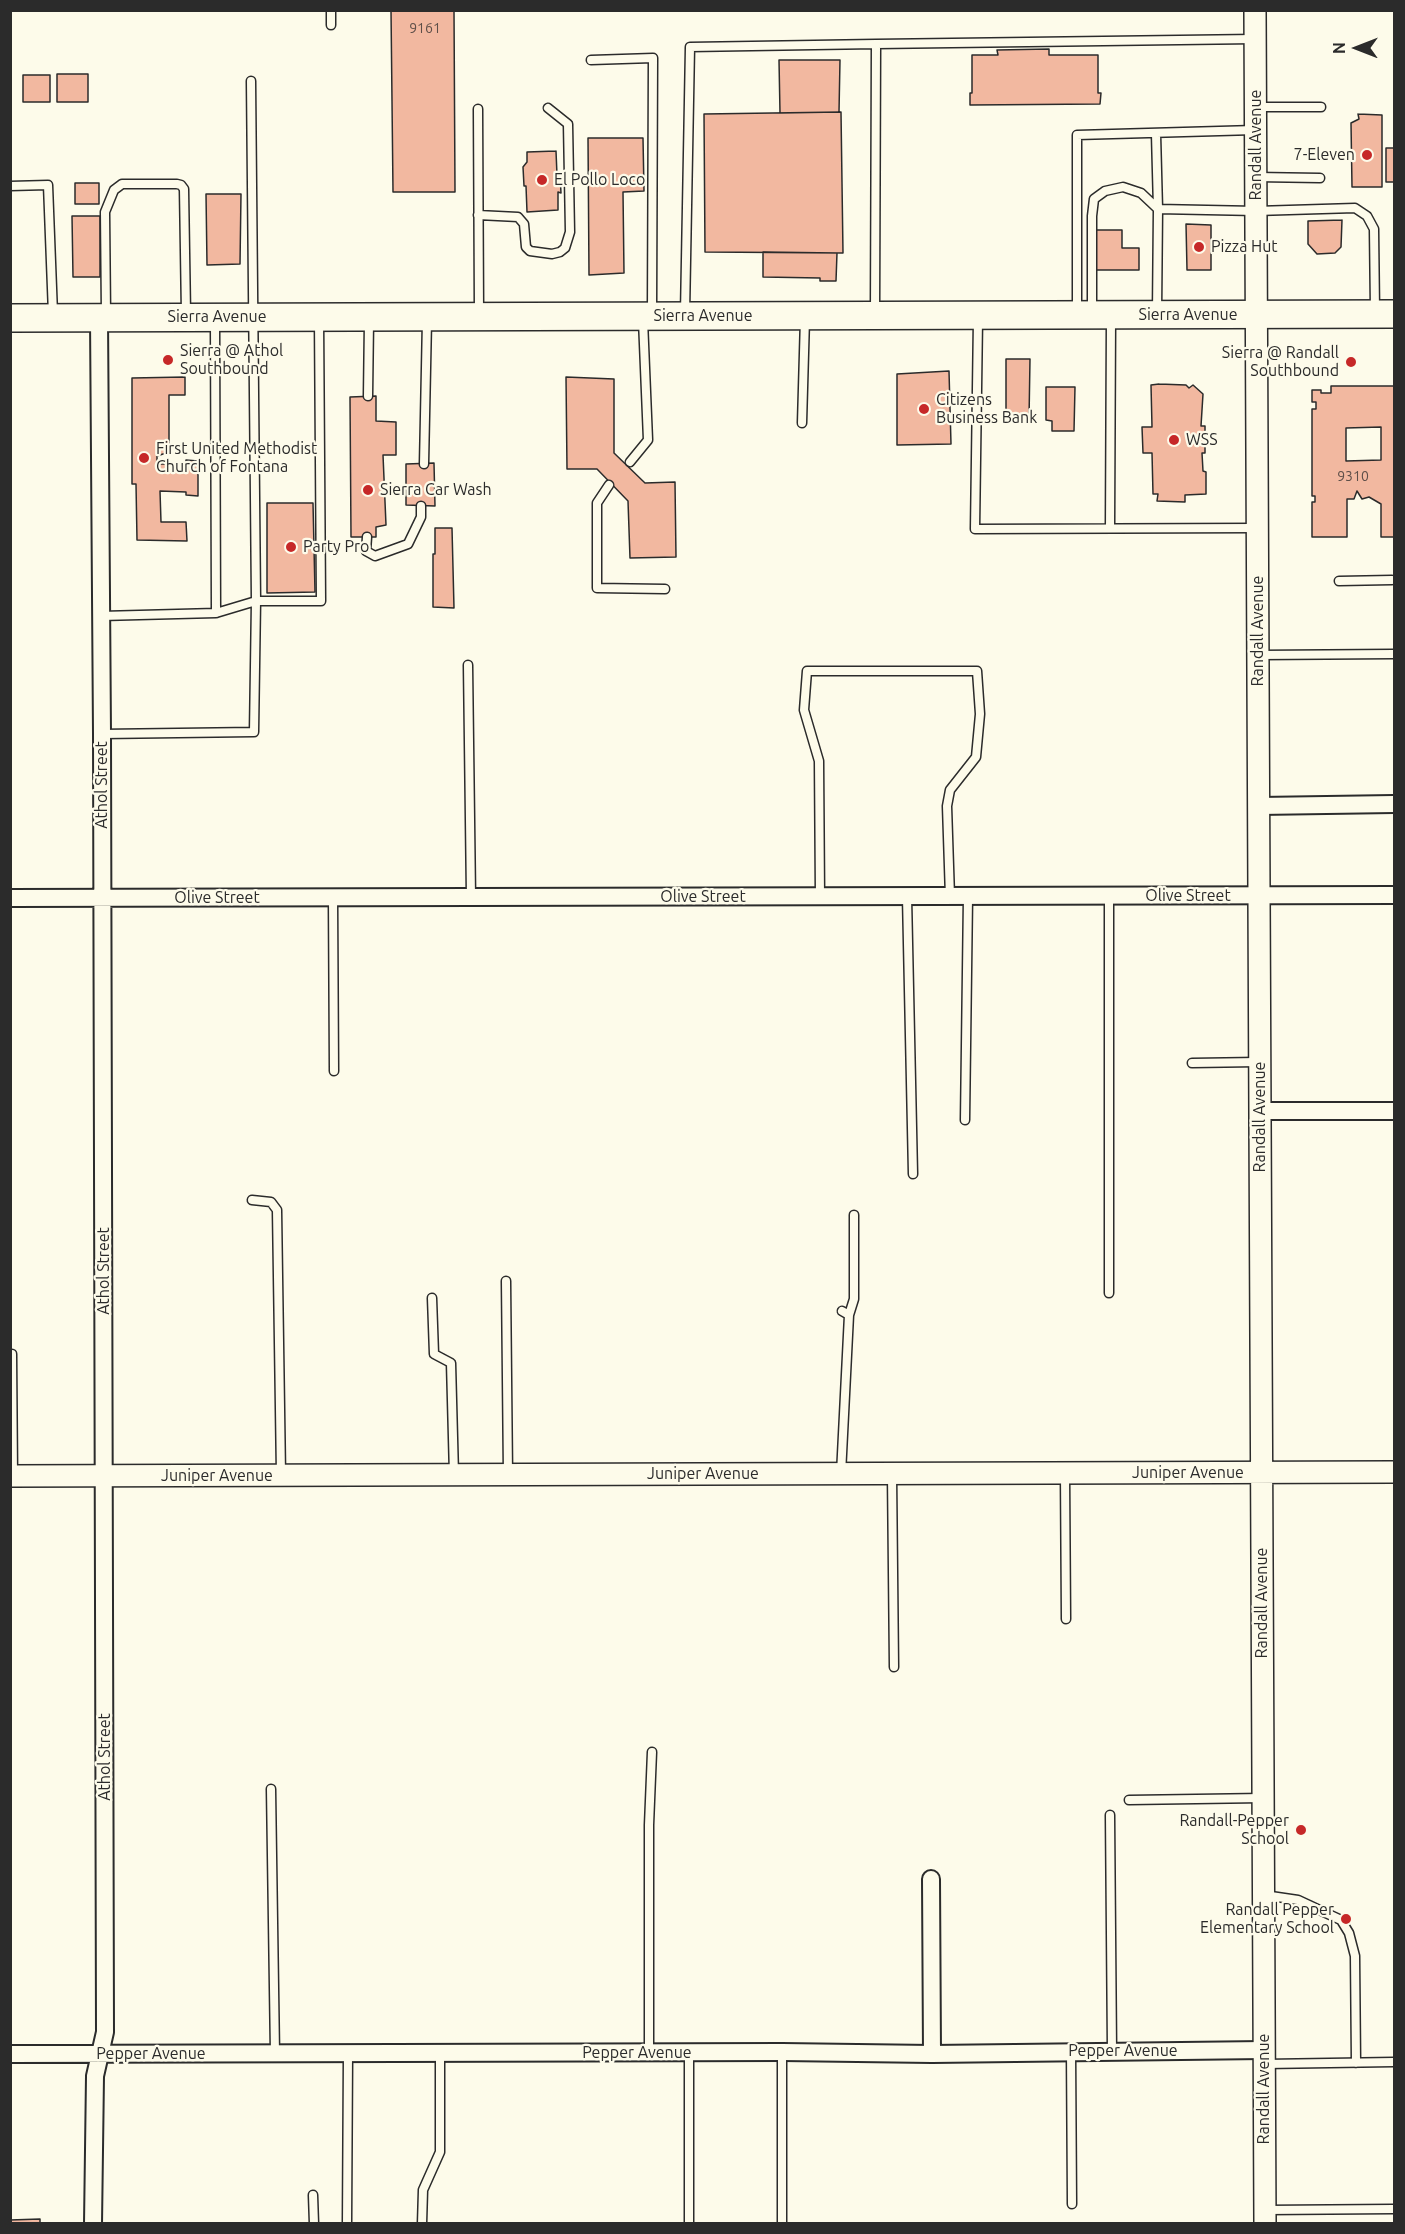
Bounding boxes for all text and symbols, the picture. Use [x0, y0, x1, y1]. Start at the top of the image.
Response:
north arrow [1327, 18, 1387, 78]
house number: 9161 [409, 20, 441, 36]
text: N [1330, 42, 1348, 54]
street label: Randall Avenue [1246, 90, 1266, 200]
place label: 7-Eleven [1294, 145, 1355, 165]
marker: 7-Eleven [1360, 148, 1374, 162]
place label: El Pollo Loco [554, 170, 645, 190]
marker: El Pollo Loco [535, 173, 549, 187]
place label: Pizza Hut [1211, 237, 1278, 257]
marker: Pizza Hut [1192, 240, 1206, 254]
street label: Sierra Avenue [1138, 305, 1238, 325]
street label: Sierra Avenue [653, 306, 753, 326]
street label: Sierra Avenue [167, 307, 267, 327]
place label: Sierra @ Athol Southbound [180, 341, 283, 379]
place label: Sierra @ Randall Southbound [1222, 343, 1339, 381]
marker: Sierra @ Athol Southbound [161, 353, 175, 367]
marker: Sierra @ Randall Southbound [1344, 355, 1358, 369]
place label: Citizens Business Bank [936, 390, 1037, 428]
marker: Citizens Business Bank [917, 402, 931, 416]
place label: WSS [1186, 430, 1218, 450]
marker: WSS [1167, 433, 1181, 447]
place label: First United Methodist Church of Fontana [156, 439, 317, 477]
marker: First United Methodist Church of Fontana [137, 451, 151, 465]
house number: 9310 [1337, 468, 1369, 484]
place label: Sierra Car Wash [380, 480, 492, 500]
marker: Sierra Car Wash [361, 483, 375, 497]
place label: Party Pro [303, 537, 369, 557]
marker: Party Pro [284, 540, 298, 554]
street label: Randall Avenue [1248, 576, 1268, 686]
street label: Athol Street [92, 741, 112, 829]
street label: Olive Street [1145, 886, 1231, 906]
street label: Olive Street [660, 887, 746, 907]
street label: Olive Street [174, 888, 260, 908]
street label: Randall Avenue [1250, 1062, 1270, 1172]
street label: Athol Street [94, 1227, 114, 1315]
street label: Juniper Avenue [1132, 1463, 1244, 1483]
street label: Juniper Avenue [647, 1464, 759, 1484]
street label: Juniper Avenue [161, 1466, 273, 1486]
street label: Randall Avenue [1252, 1548, 1272, 1658]
street label: Athol Street [95, 1713, 115, 1801]
place label: Randall-Pepper School [1179, 1811, 1289, 1849]
marker: Randall-Pepper School [1294, 1823, 1308, 1837]
place label: Randall Pepper Elementary School [1200, 1900, 1334, 1938]
marker: Randall Pepper Elementary School [1339, 1912, 1353, 1926]
street label: Randall Avenue [1254, 2034, 1274, 2144]
street label: Pepper Avenue [1068, 2041, 1178, 2061]
street label: Pepper Avenue [582, 2043, 692, 2063]
street label: Pepper Avenue [96, 2044, 206, 2064]

